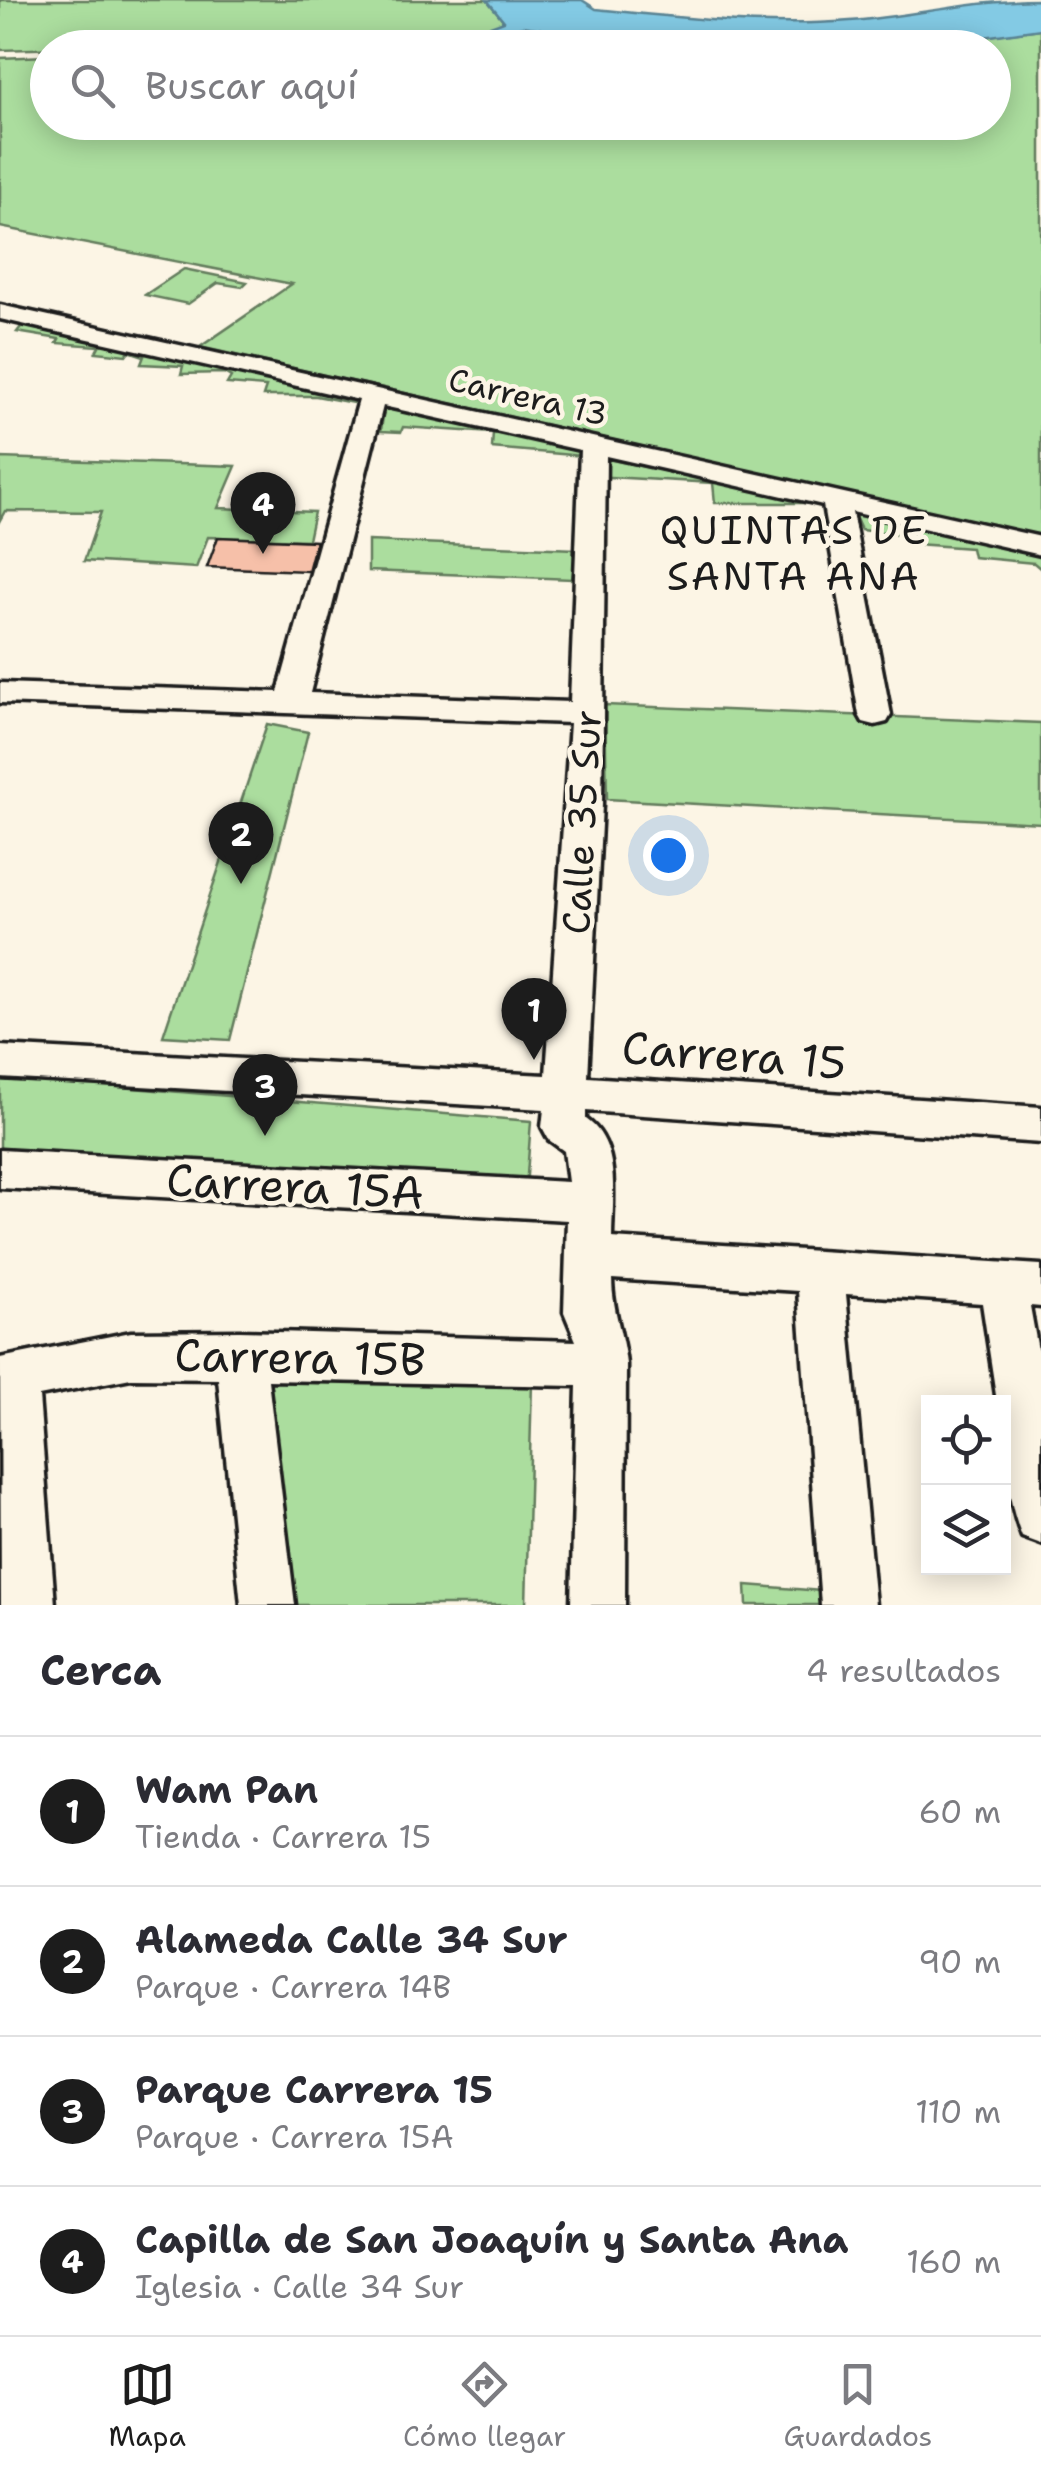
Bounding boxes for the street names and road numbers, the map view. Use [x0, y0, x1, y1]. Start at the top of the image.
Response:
street label: Carrera 13 [445, 357, 612, 436]
street label: Calle 35 Sur [550, 708, 613, 936]
street label: Carrera 15 [620, 1017, 848, 1093]
street label: Carrera 15A [165, 1149, 425, 1223]
street label: Carrera 15B [174, 1325, 426, 1389]

